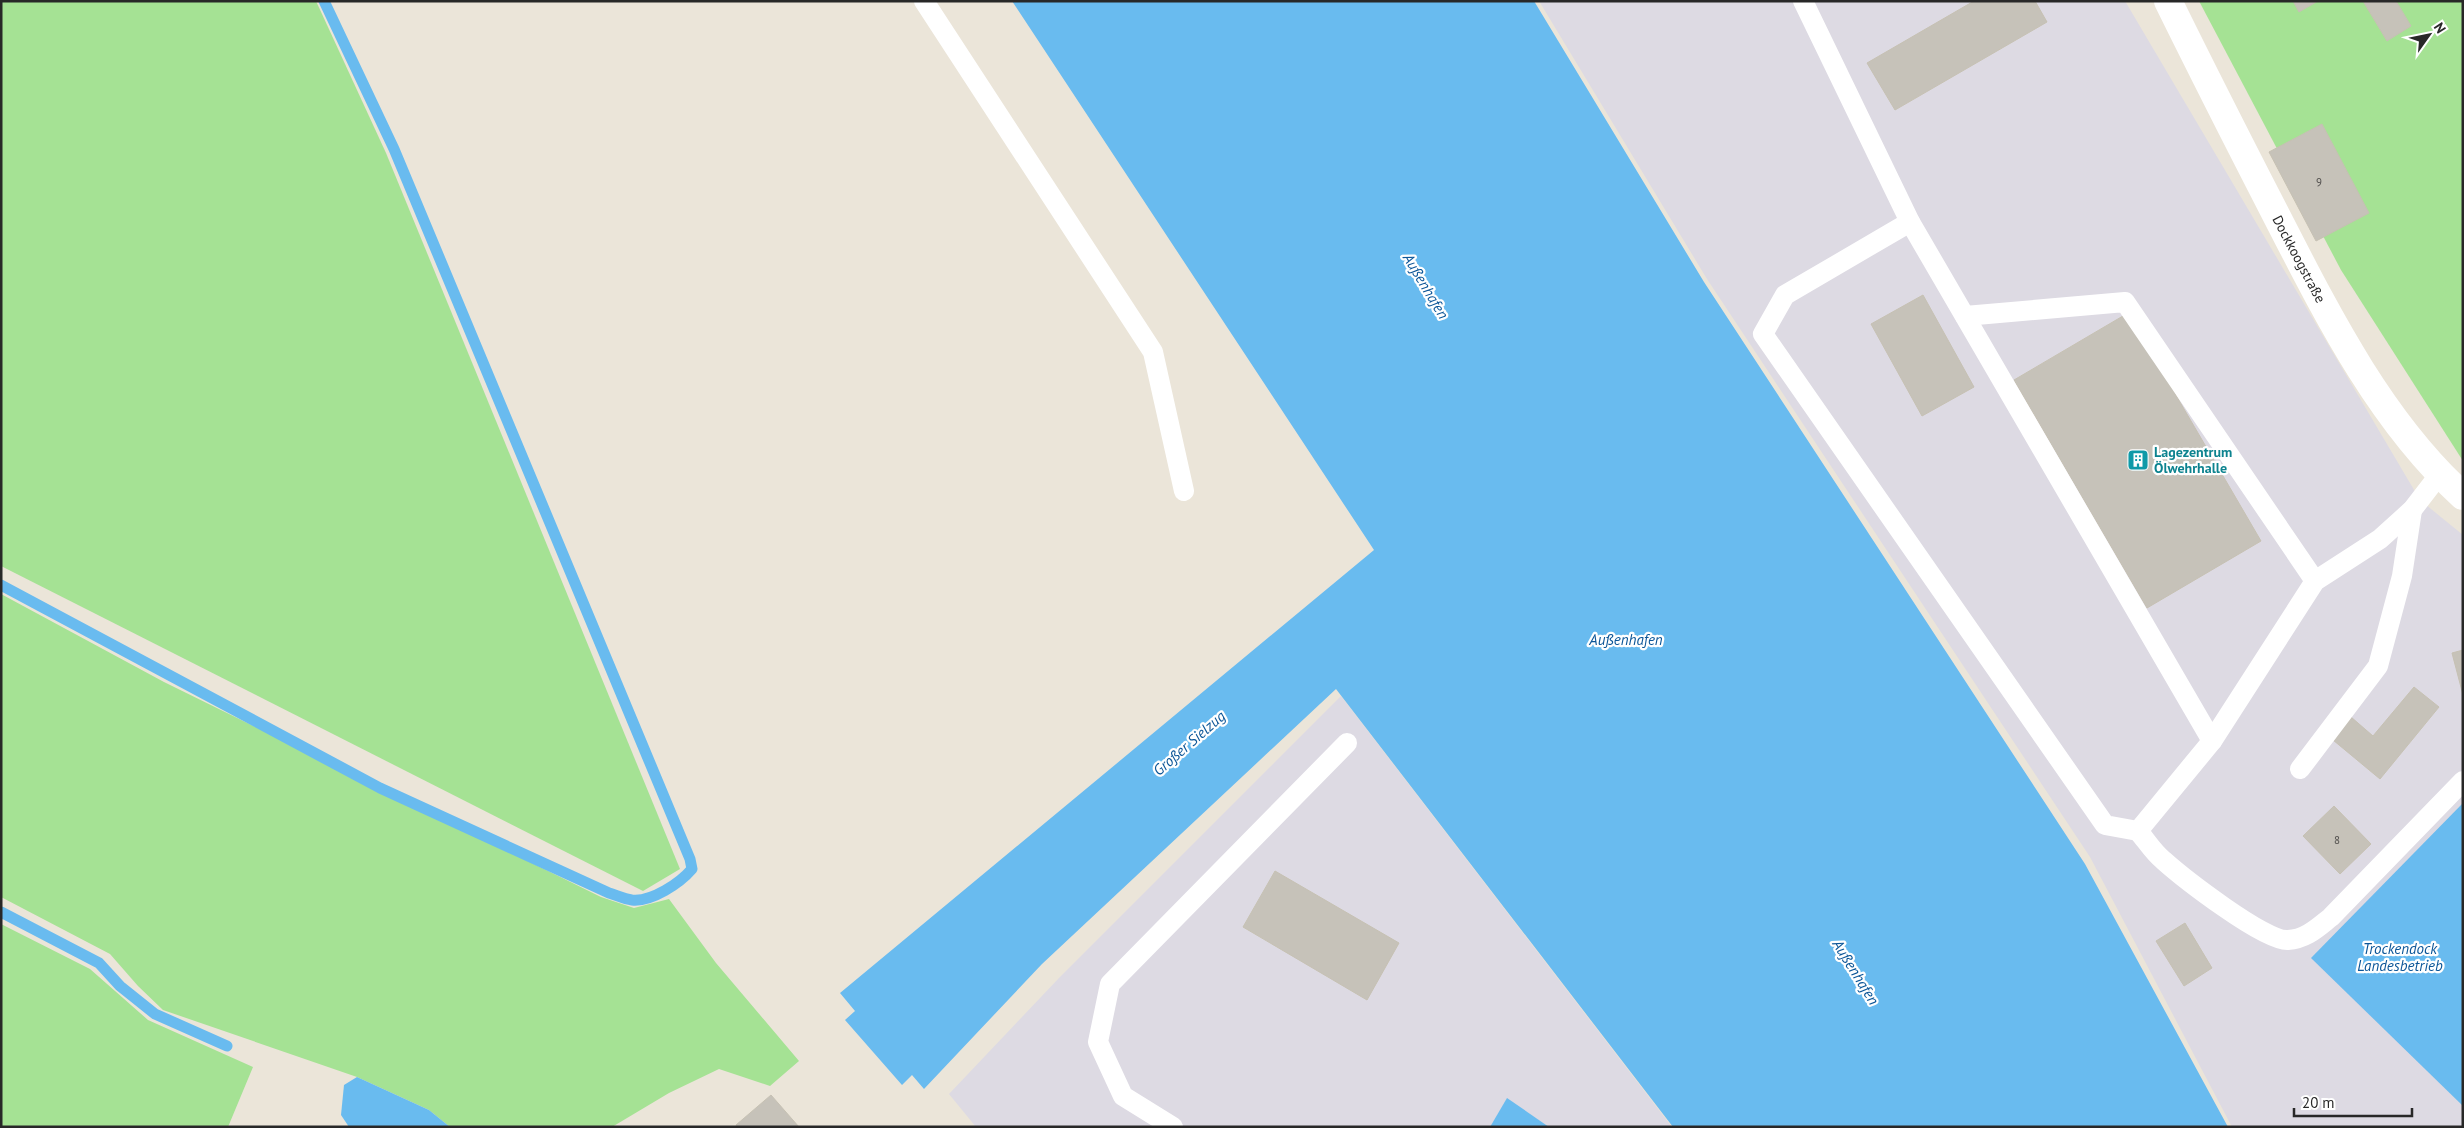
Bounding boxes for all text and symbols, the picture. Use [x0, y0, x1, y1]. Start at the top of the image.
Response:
north arrow [2404, 10, 2454, 60]
text: N [2430, 19, 2450, 37]
house number: 9 [2316, 175, 2322, 189]
street label: Dockkoogstraße [2268, 212, 2330, 306]
water label: Außenhafen [1398, 249, 1453, 322]
place label: Lagezentrum Ölwehrhalle [2154, 443, 2232, 477]
building icon: Lagezentrum Ölwehrhalle [2126, 448, 2150, 472]
water label: Außenhafen [1588, 630, 1663, 649]
water label: Großer Sielzug [1149, 706, 1229, 780]
house number: 8 [2334, 833, 2340, 847]
water label: Außenhafen [1828, 935, 1884, 1008]
water label: Trockendock Landesbetrieb [2357, 939, 2443, 975]
scale bar [2294, 1086, 2412, 1118]
text: 20 m [2302, 1093, 2335, 1112]

